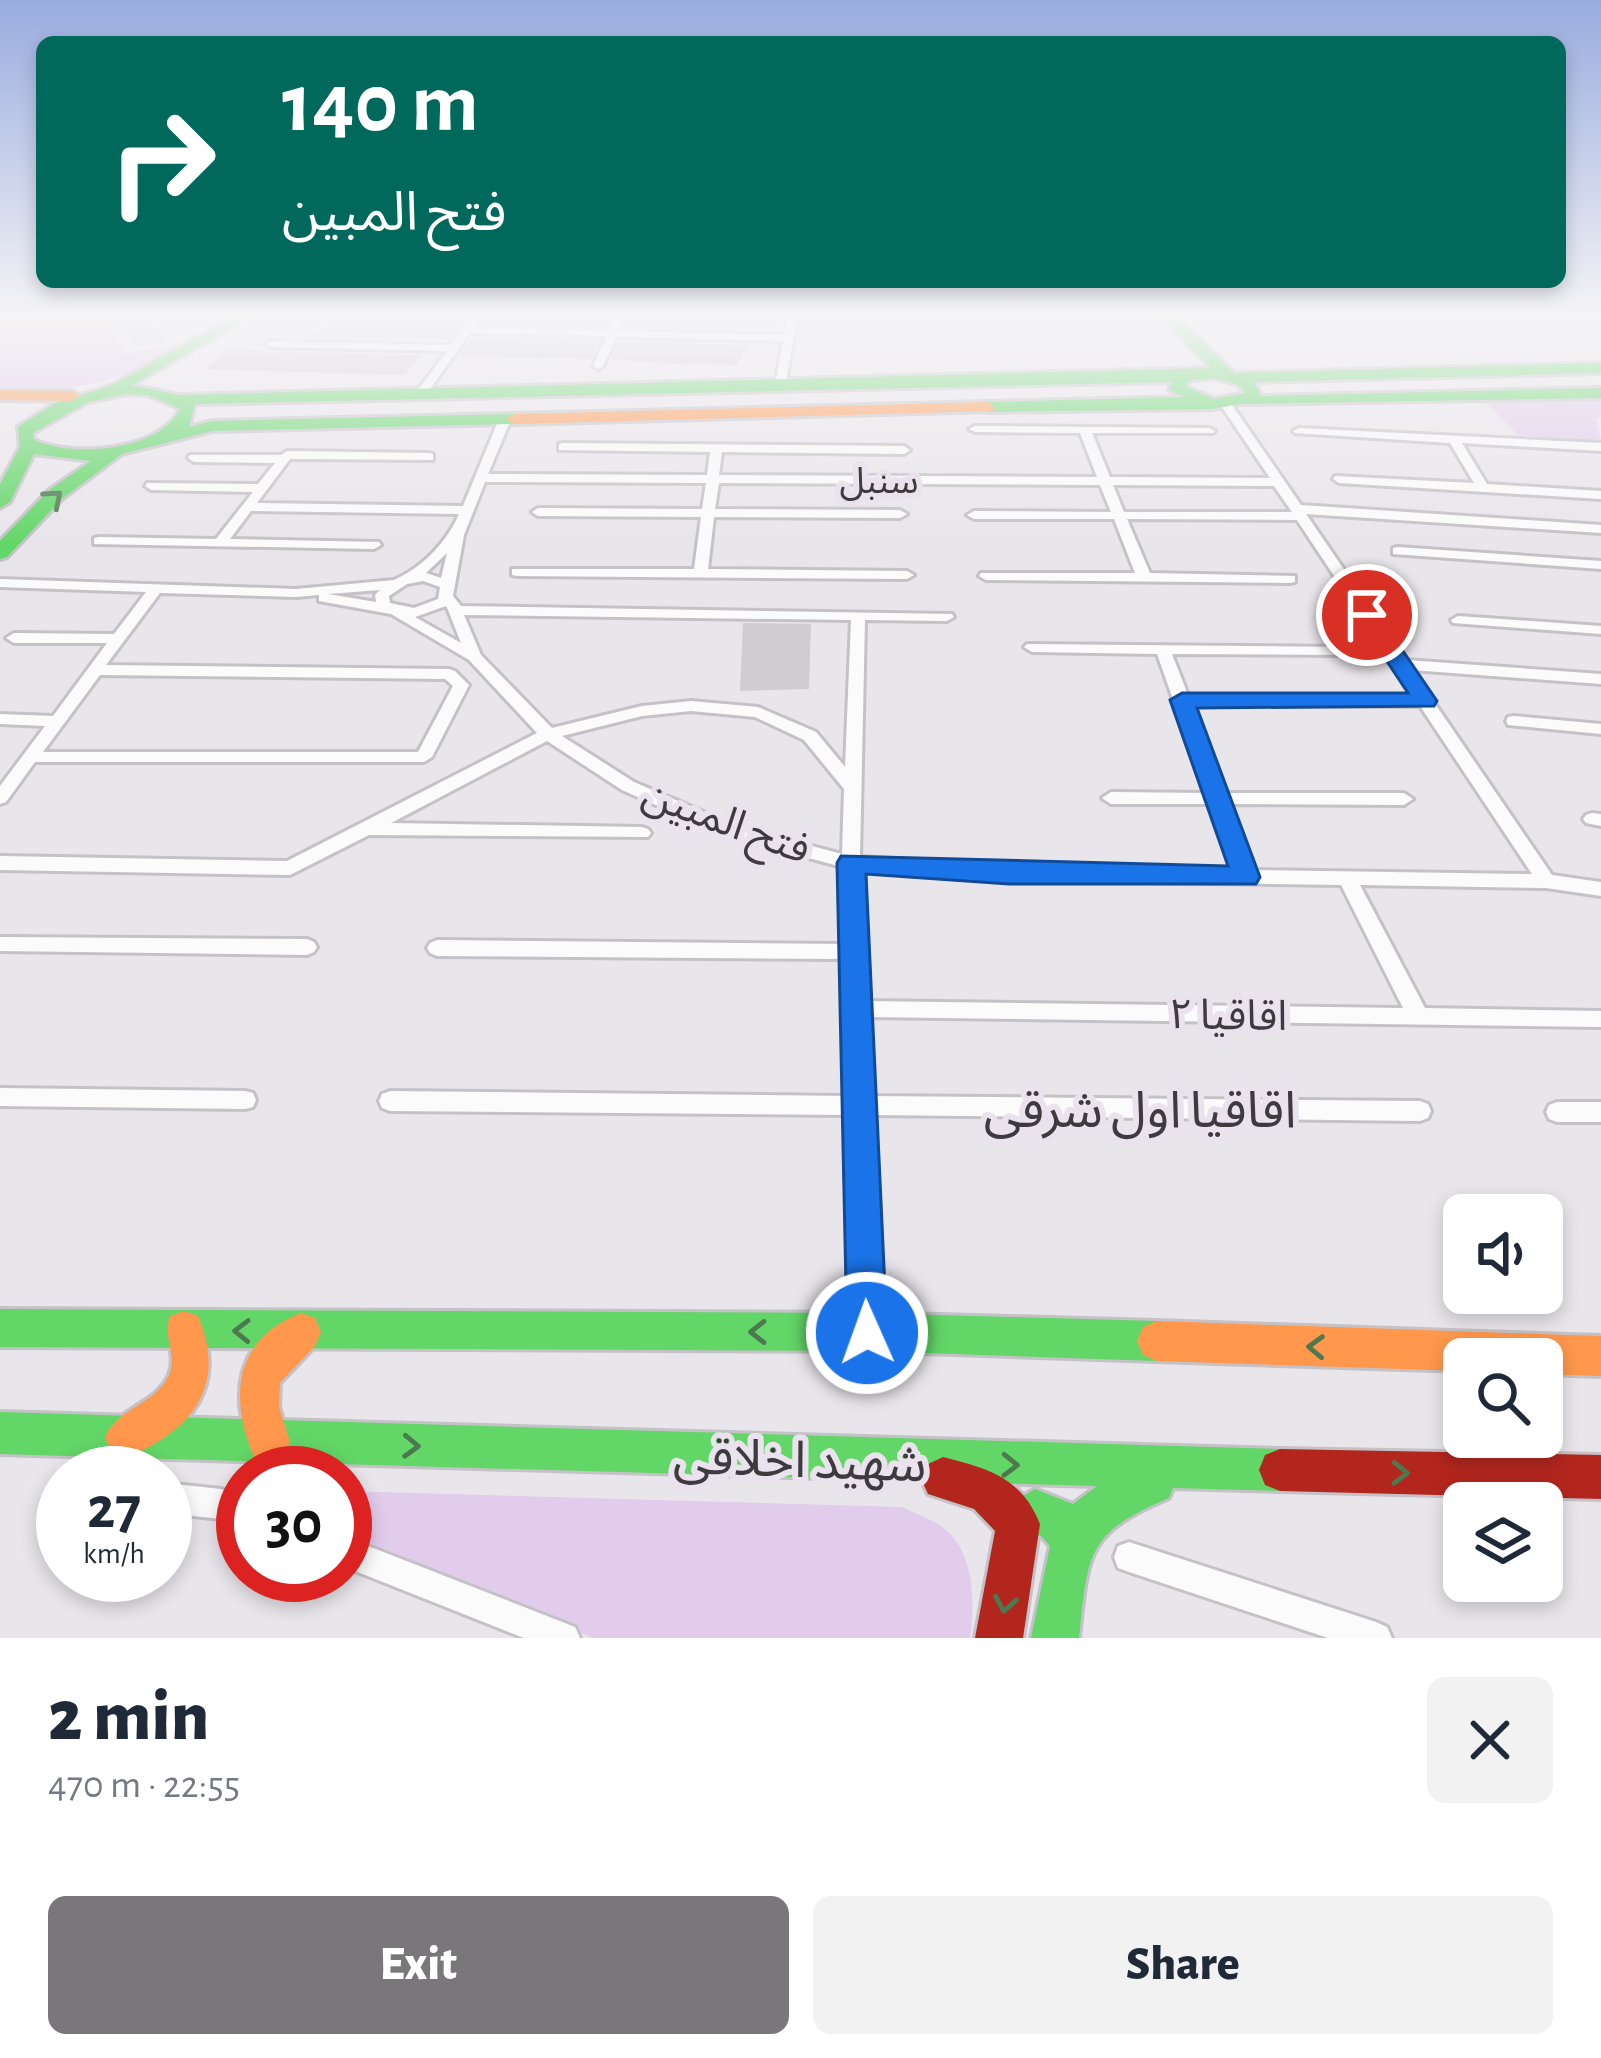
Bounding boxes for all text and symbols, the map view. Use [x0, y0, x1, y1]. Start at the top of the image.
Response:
text: 140 m [282, 63, 479, 147]
icon: right [84, 84, 240, 240]
text: فتح المبین [282, 187, 506, 241]
street label: سنبل [839, 464, 919, 501]
one-way arrow [40, 491, 62, 512]
pin [1316, 564, 1418, 666]
icon: arrive [1334, 582, 1400, 648]
street label: فتح المبین [634, 772, 816, 880]
street label: اقاقیا ۲ [1168, 994, 1288, 1038]
street label: اقاقیا اول شرقی [984, 1086, 1296, 1140]
map controls [1443, 1194, 1563, 1602]
button: sound [1443, 1194, 1563, 1314]
position arrow [804, 1270, 930, 1396]
one-way arrow [232, 1318, 250, 1344]
one-way arrow [748, 1319, 766, 1345]
one-way arrow [1306, 1334, 1325, 1360]
button: search [1443, 1338, 1563, 1458]
street label: شهید اخلاقی [672, 1432, 927, 1493]
one-way arrow [402, 1433, 421, 1459]
speed limit sign: 30 [216, 1446, 372, 1602]
one-way arrow [1001, 1451, 1020, 1477]
one-way arrow [1391, 1460, 1410, 1486]
text: 27 [87, 1479, 141, 1539]
button: layers [1443, 1482, 1563, 1602]
text: km/h [83, 1539, 145, 1569]
one-way arrow [993, 1593, 1018, 1613]
button: close [1427, 1677, 1553, 1803]
text: 2 min [48, 1681, 209, 1753]
text: 470 m · 22:55 [48, 1766, 240, 1805]
button: Exit [48, 1896, 789, 2034]
button: Share [813, 1896, 1553, 2034]

